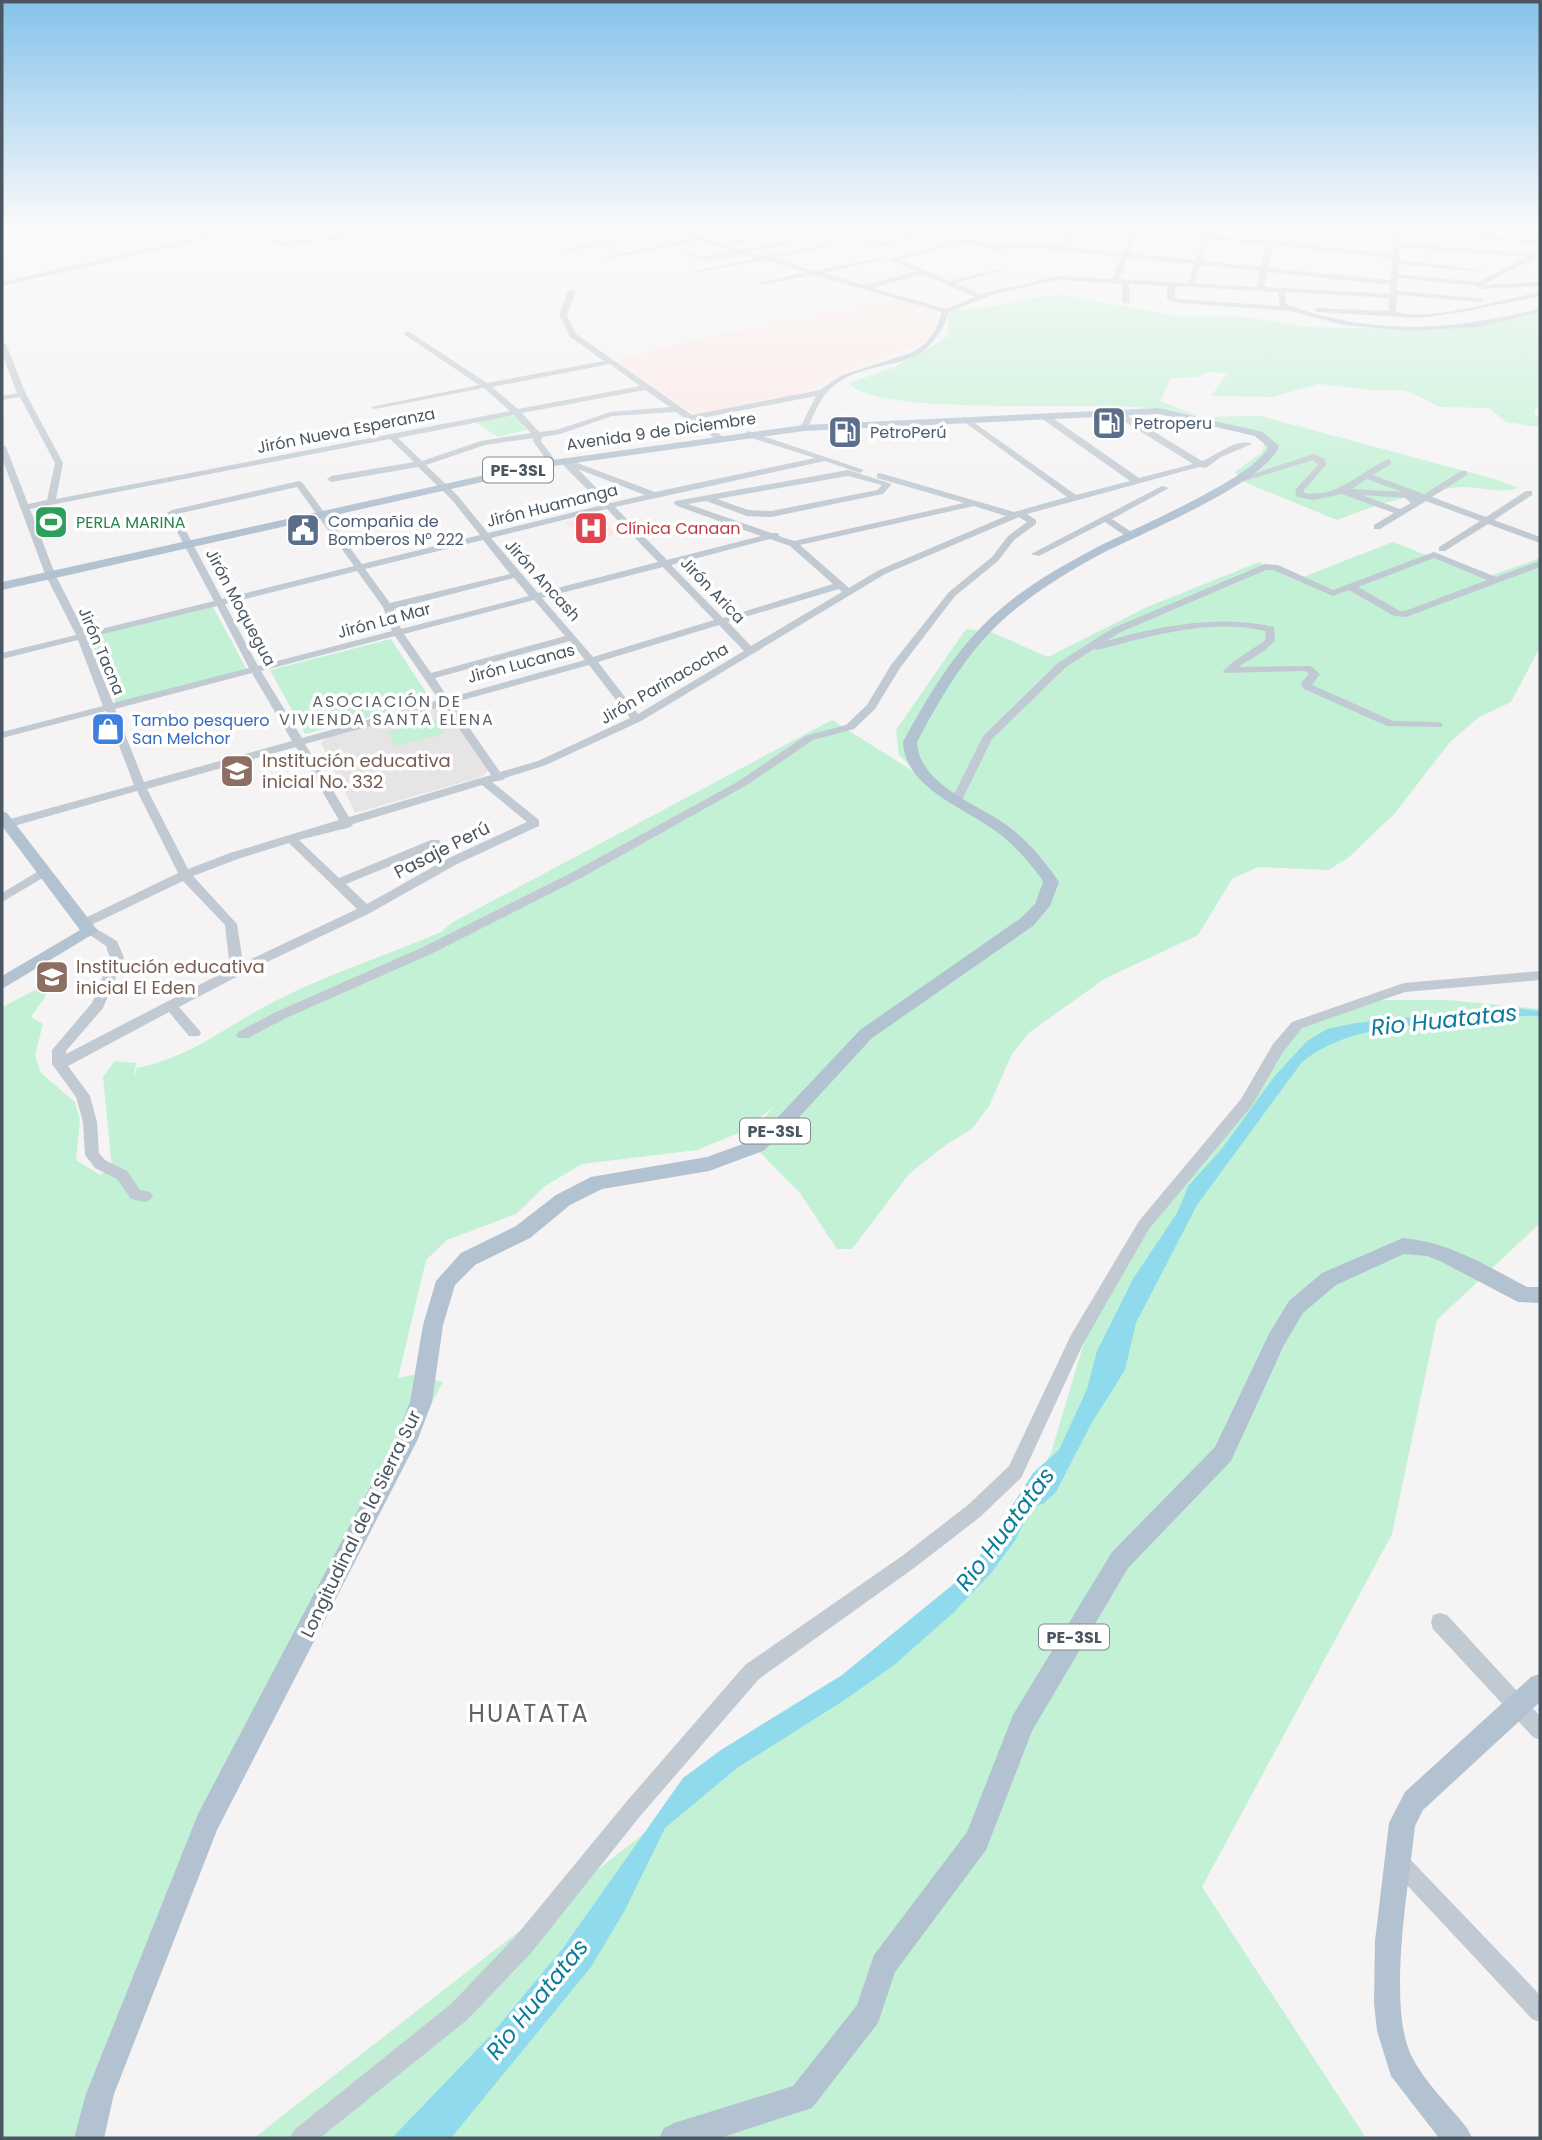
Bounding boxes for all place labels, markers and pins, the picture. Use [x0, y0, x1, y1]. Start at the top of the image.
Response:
fuel station icon: Petroperu [1090, 404, 1128, 442]
place label: Petroperu [1134, 412, 1212, 435]
fuel station icon: PetroPerú [826, 413, 864, 451]
place label: PetroPerú [870, 421, 947, 444]
sports icon: PERLA MARINA [32, 503, 70, 541]
hospital icon: Clínica Canaan [572, 509, 610, 547]
place label: Compañia de Bomberos N° 222 [328, 510, 464, 551]
place label: PERLA MARINA [76, 511, 186, 534]
public building icon: Compañia de Bomberos N° 222 [284, 511, 322, 549]
place label: Clínica Canaan [616, 517, 740, 540]
place label: Tambo pesquero San Melchor [132, 709, 270, 750]
shop icon: Tambo pesquero San Melchor [89, 710, 127, 748]
place label: Institución educativa inicial No. 332 [262, 748, 451, 794]
school or university icon: Institución educativa inicial No. 332 [218, 752, 256, 790]
place label: Institución educativa inicial El Eden [76, 954, 265, 1000]
school or university icon: Institución educativa inicial El Eden [33, 958, 71, 996]

